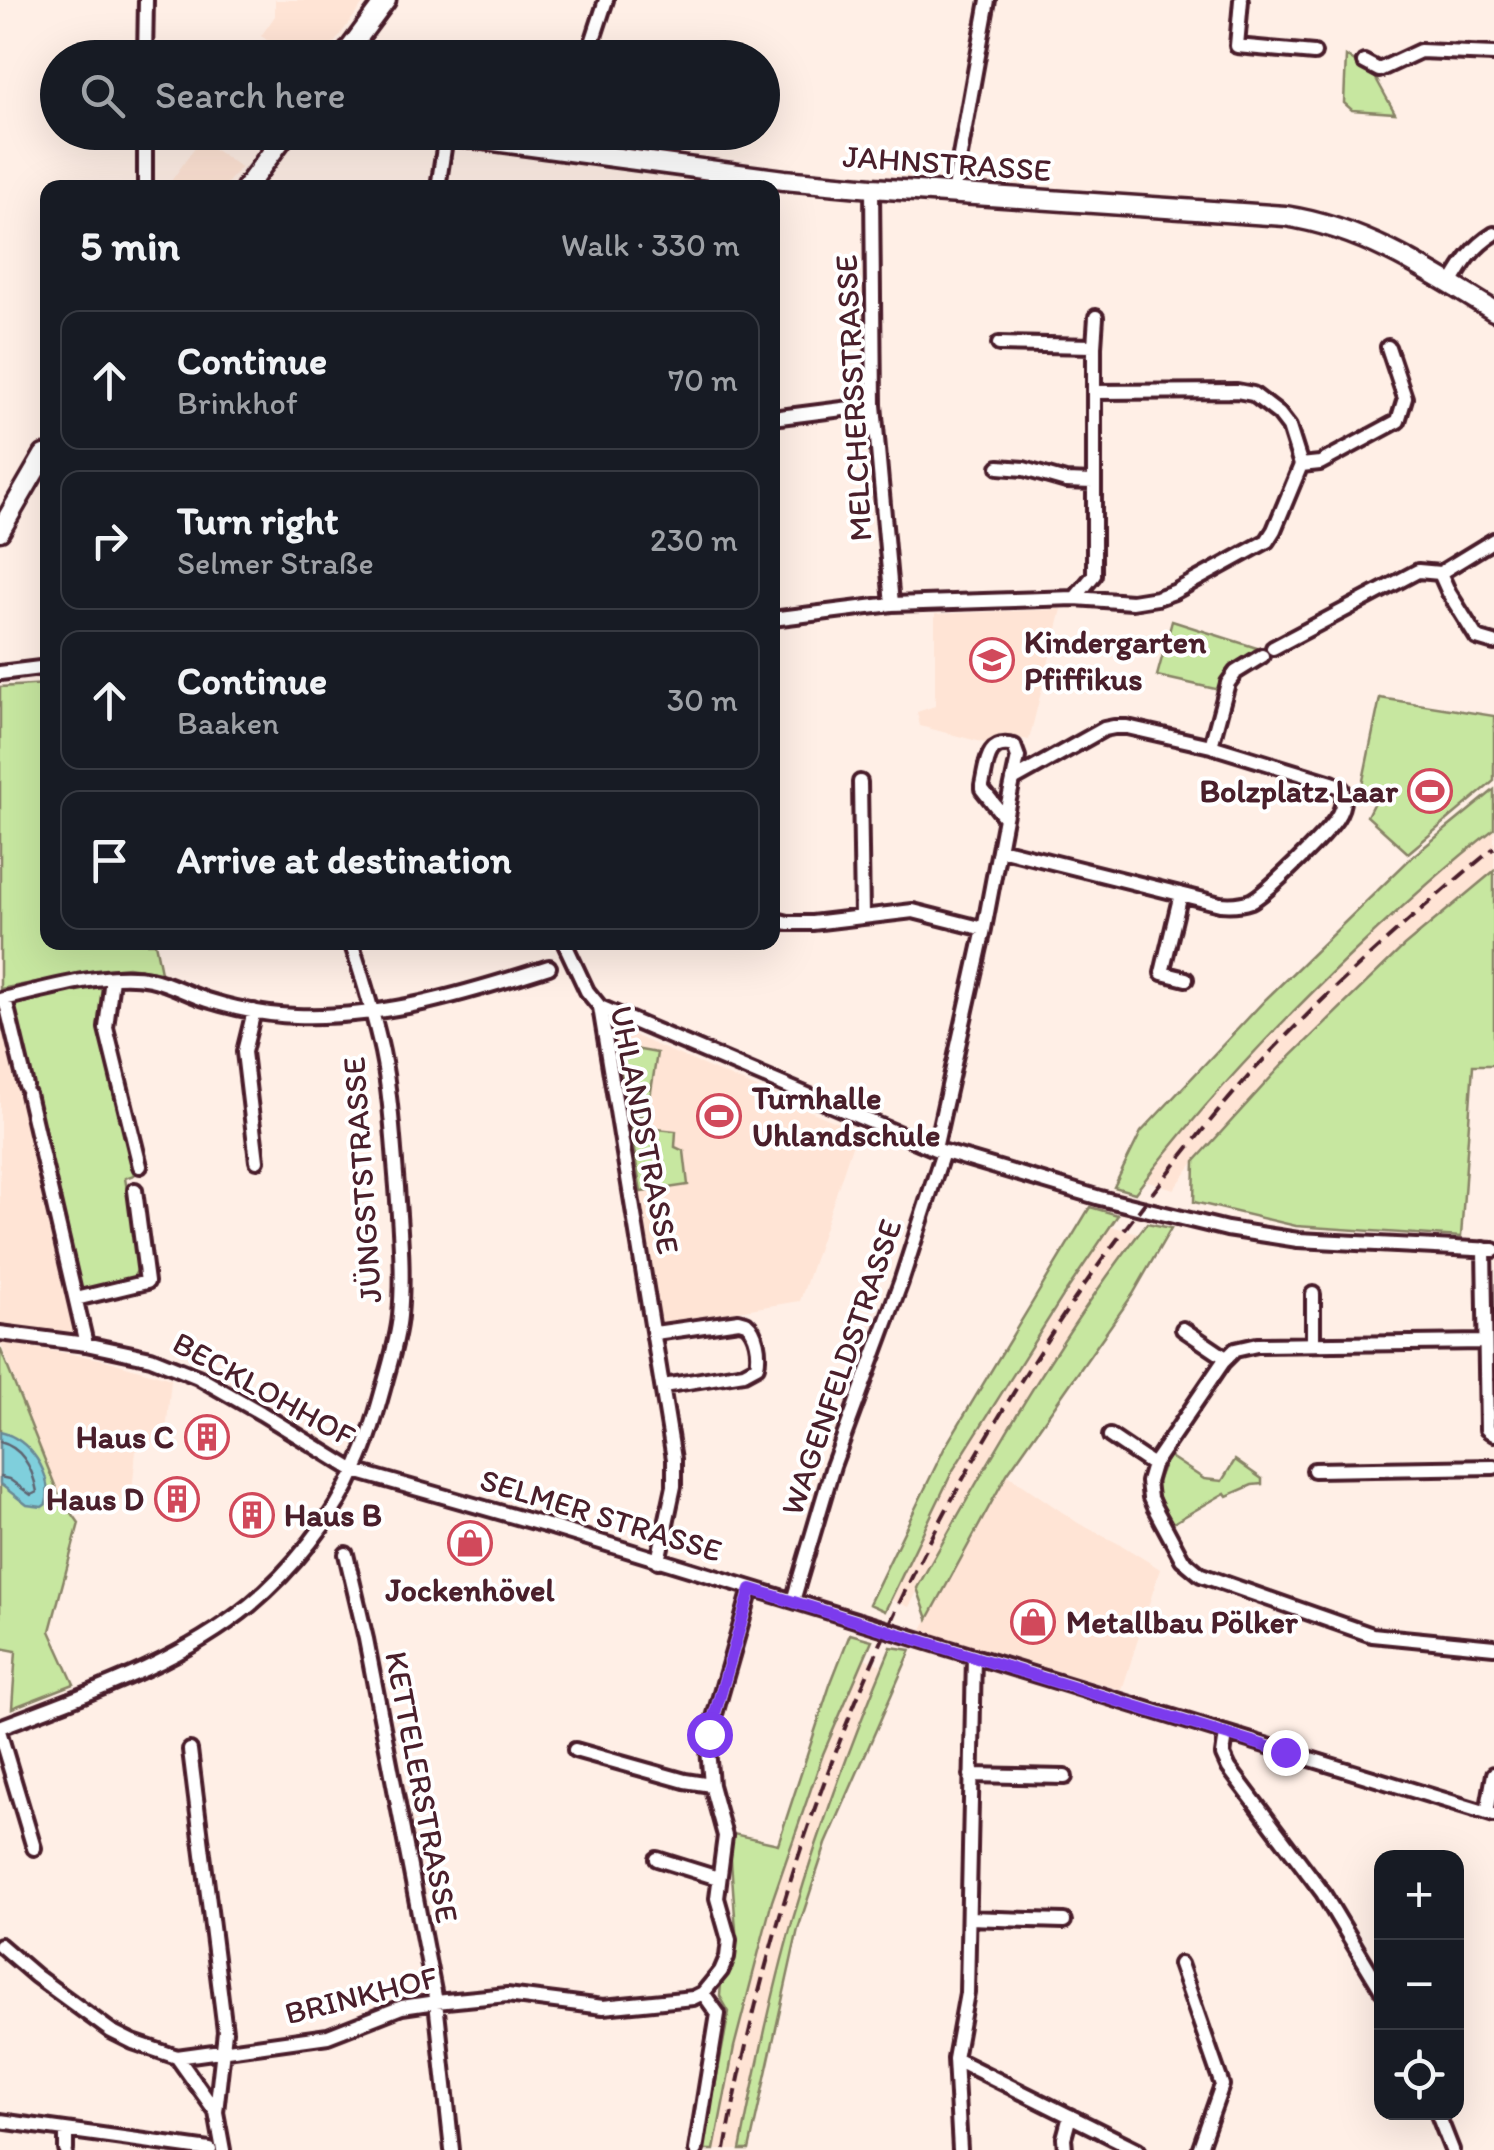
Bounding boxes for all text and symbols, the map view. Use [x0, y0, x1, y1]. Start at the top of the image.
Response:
search box [40, 40, 780, 150]
icon: search [75, 68, 130, 123]
text: Search here [155, 72, 346, 118]
street label: JAHNSTRASSE [841, 137, 1053, 189]
text: 5 min [80, 220, 180, 271]
text: Walk · 330 m [561, 226, 740, 264]
street label: MELCHERSSTRASSE [827, 254, 879, 542]
text: Continue [177, 338, 327, 384]
icon: ahead [82, 353, 137, 408]
text: 70 m [668, 361, 738, 399]
text: Brinkhof [177, 384, 298, 422]
text: Turn right [177, 498, 339, 544]
icon: right [82, 513, 137, 568]
text: 230 m [650, 521, 738, 559]
text: Selmer Straße [177, 544, 374, 582]
place label: Kindergarten Pfiffikus [1024, 623, 1207, 698]
school or university icon: Kindergarten Pfiffikus [969, 637, 1015, 683]
text: Continue [177, 658, 327, 704]
icon: ahead [82, 673, 137, 728]
text: 30 m [667, 681, 738, 719]
text: Baaken [177, 704, 279, 742]
sports icon: Bolzplatz Laar [1407, 768, 1453, 814]
place label: Bolzplatz Laar [1199, 772, 1399, 810]
icon: arrive [82, 833, 137, 888]
text: Arrive at destination [177, 837, 512, 883]
street label: UHLANDSTRASSE [602, 1003, 688, 1257]
street label: JÜNGSTSTRASSE [334, 1056, 390, 1304]
place label: Turnhalle Uhlandschule [751, 1079, 940, 1154]
sports icon: Turnhalle Uhlandschule [696, 1093, 742, 1139]
street label: WAGENFELDSTRASSE [772, 1214, 910, 1520]
street label: BECKLOHHOF [166, 1323, 362, 1455]
building icon: Haus C [184, 1414, 230, 1460]
place label: Haus C [76, 1418, 174, 1456]
street label: SELMER STRASSE [476, 1460, 726, 1570]
building icon: Haus D [154, 1476, 200, 1522]
place label: Haus D [46, 1480, 144, 1518]
building icon: Haus B [229, 1492, 275, 1538]
place label: Haus B [284, 1496, 382, 1534]
shop icon: Jockenhövel [447, 1520, 493, 1566]
place label: Jockenhövel [385, 1571, 555, 1609]
shop icon: Metallbau Pölker [1010, 1599, 1056, 1645]
place label: Metallbau Pölker [1066, 1603, 1299, 1641]
street label: KETTELERSTRASSE [377, 1648, 467, 1926]
route start [687, 1712, 733, 1758]
route end [1263, 1730, 1309, 1776]
map controls [1374, 1850, 1464, 2120]
button: + [1374, 1850, 1464, 1940]
button: − [1374, 1940, 1464, 2030]
street label: BRINKHOF [281, 1958, 442, 2032]
button: locate [1374, 2030, 1464, 2120]

